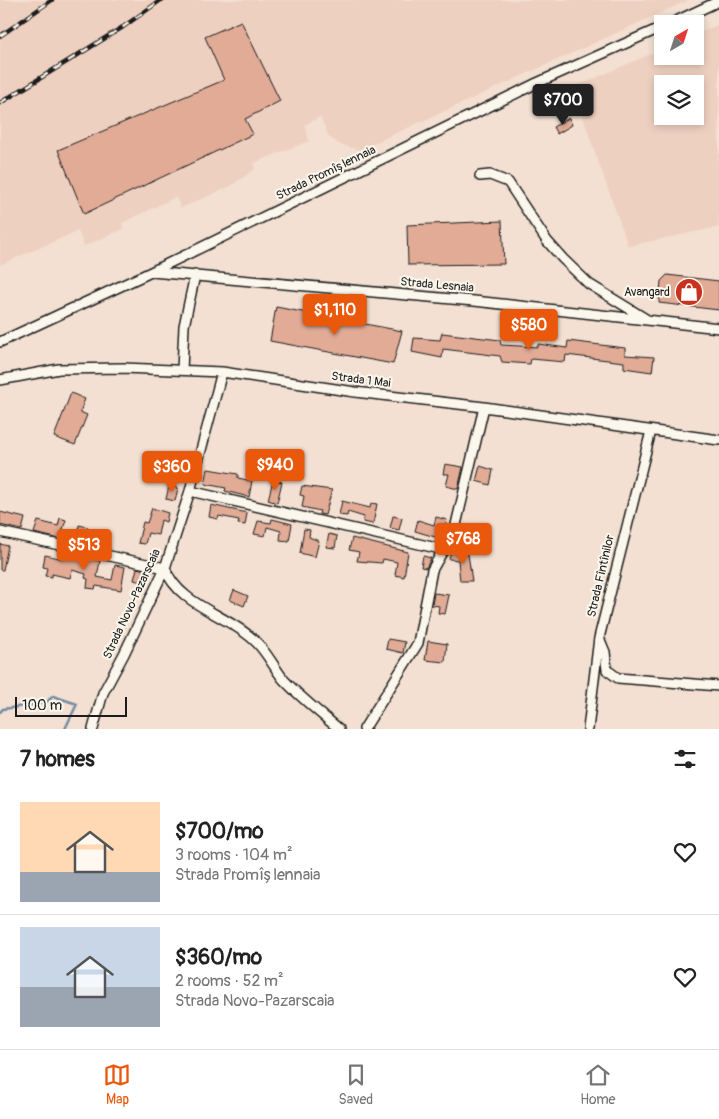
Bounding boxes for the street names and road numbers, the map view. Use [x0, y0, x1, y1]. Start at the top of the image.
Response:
street label: Strada Promîșlennaia [274, 142, 379, 204]
street label: Strada Lesnaia [400, 274, 475, 296]
street label: Strada 1 Mai [331, 369, 391, 391]
street label: Strada Fîntînilor [584, 533, 618, 619]
street label: Strada Novo-Pazarscaia [100, 546, 164, 661]

